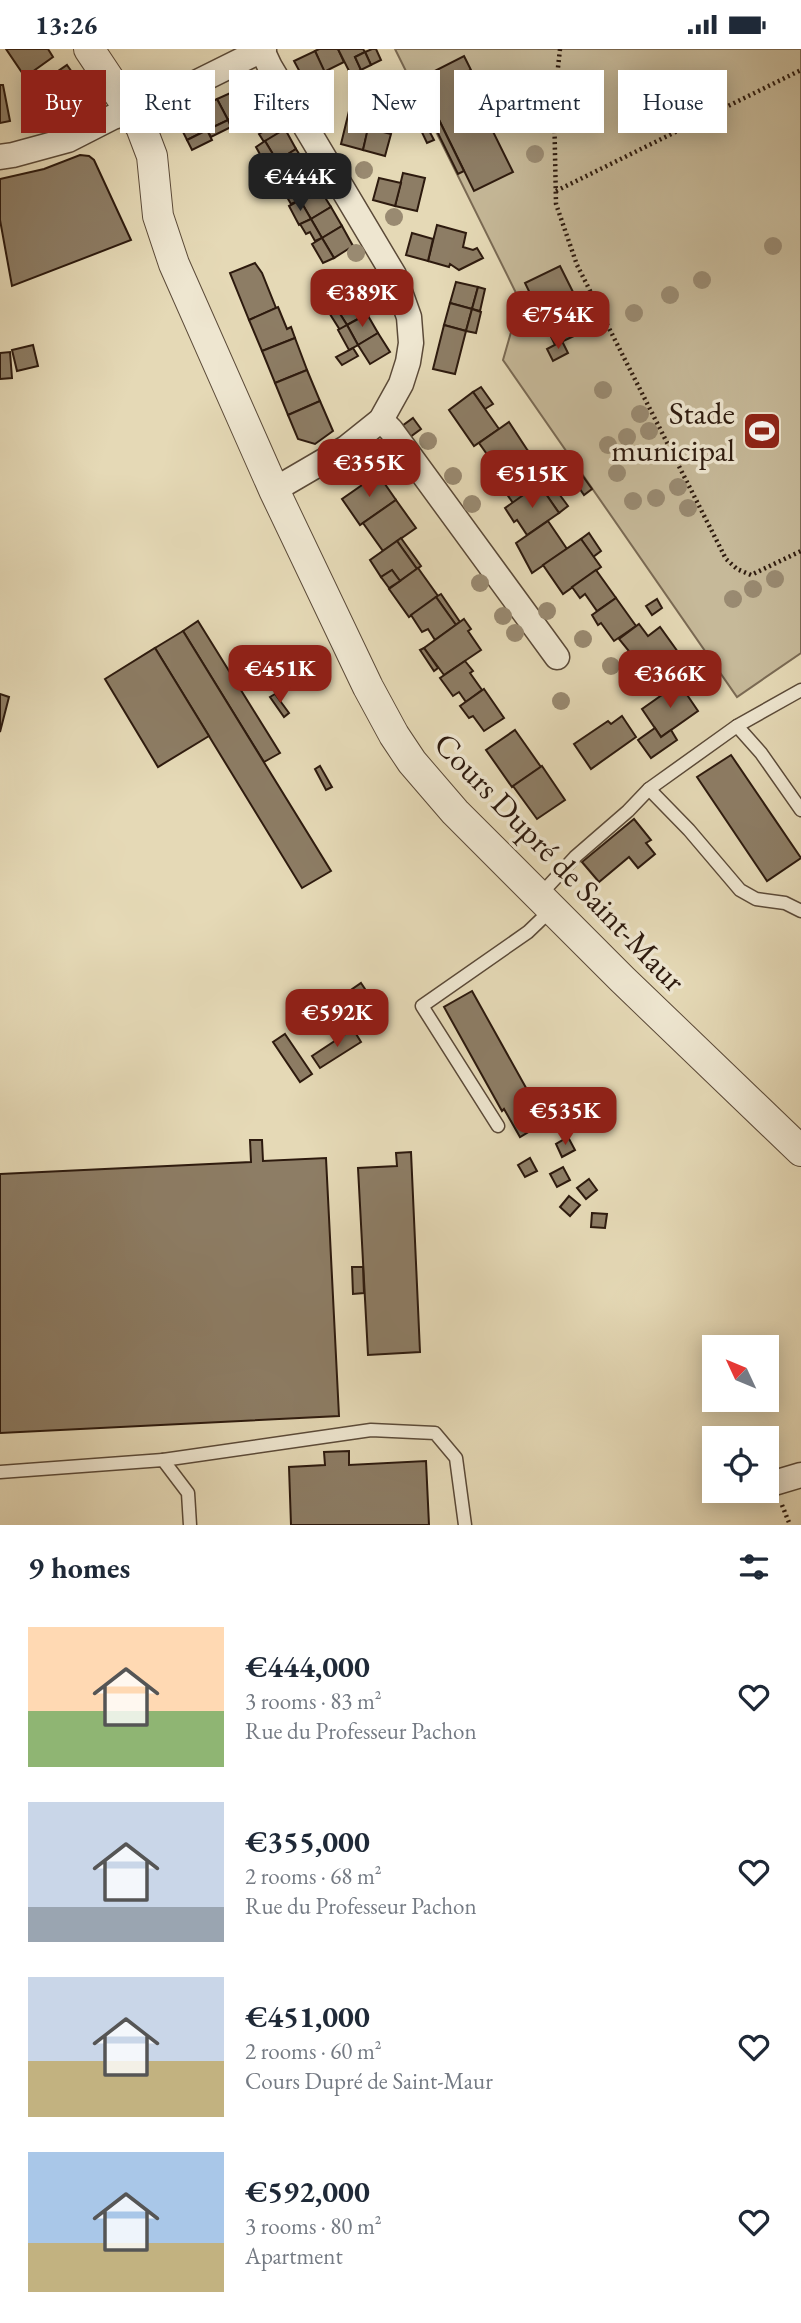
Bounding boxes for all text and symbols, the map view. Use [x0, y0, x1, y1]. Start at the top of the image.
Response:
text: 13:26 [35, 8, 97, 42]
chip: Buy [21, 70, 106, 133]
chip: Rent [120, 70, 215, 133]
chip: Filters [229, 70, 334, 133]
chip: New [348, 70, 440, 133]
chip: Apartment [454, 70, 604, 133]
chip: House [618, 70, 727, 133]
pin: €444K [251, 153, 349, 213]
text: €444K [264, 161, 336, 191]
pin: €389K [313, 269, 411, 329]
text: €389K [326, 277, 398, 307]
pin: €754K [509, 292, 607, 351]
text: €754K [522, 299, 594, 329]
place label: Stade municipal [611, 392, 735, 471]
sports icon: Stade municipal [741, 410, 783, 452]
pin: €355K [320, 440, 418, 499]
text: €355K [333, 447, 405, 477]
pin: €515K [483, 451, 581, 510]
text: €515K [496, 458, 568, 488]
pin: €451K [231, 645, 329, 705]
pin: €366K [621, 651, 719, 710]
text: €451K [244, 653, 316, 683]
text: €366K [634, 658, 706, 688]
street label: Cours Dupré de Saint-Maur [425, 723, 695, 1001]
pin: €592K [288, 989, 386, 1049]
text: €592K [301, 997, 373, 1027]
pin: €535K [516, 1087, 614, 1147]
text: €535K [529, 1095, 601, 1125]
north arrow [702, 1335, 779, 1412]
map controls [702, 1335, 779, 1503]
button: locate [702, 1426, 779, 1503]
text: 9 homes [28, 1548, 130, 1587]
icon: filters [735, 1548, 773, 1586]
text: €444,000 [245, 1647, 370, 1686]
icon: home [84, 1655, 168, 1739]
icon: heart [735, 1678, 773, 1716]
text: 3 rooms · 83 m² [245, 1686, 382, 1716]
text: Rue du Professeur Pachon [245, 1716, 477, 1746]
text: €355,000 [245, 1822, 370, 1861]
icon: home [84, 1830, 168, 1914]
icon: heart [735, 1853, 773, 1891]
text: 2 rooms · 68 m² [245, 1861, 382, 1891]
text: Rue du Professeur Pachon [245, 1891, 477, 1921]
text: €451,000 [245, 1997, 370, 2036]
icon: home [84, 2005, 168, 2089]
icon: heart [735, 2028, 773, 2066]
text: 2 rooms · 60 m² [245, 2036, 382, 2066]
text: Cours Dupré de Saint-Maur [245, 2066, 493, 2096]
text: €592,000 [245, 2172, 370, 2211]
icon: home [84, 2180, 168, 2264]
icon: heart [735, 2203, 773, 2241]
text: 3 rooms · 80 m² [245, 2211, 382, 2241]
text: Apartment [245, 2241, 343, 2271]

